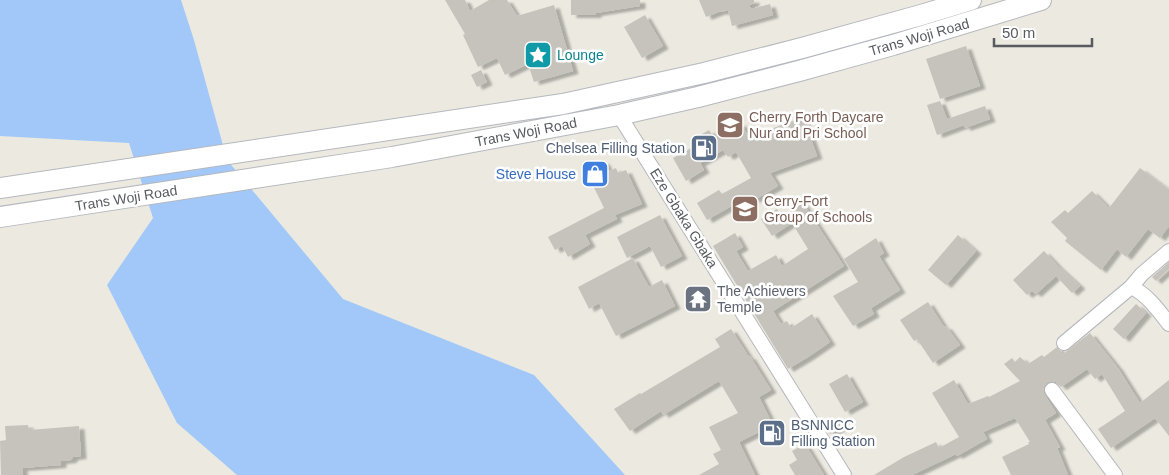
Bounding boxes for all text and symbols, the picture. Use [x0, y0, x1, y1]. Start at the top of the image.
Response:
street label: Trans Woji Road [867, 15, 971, 59]
scale bar [994, 15, 1092, 47]
text: 50 m [1002, 24, 1035, 41]
place icon: Lounge [523, 40, 553, 70]
place label: Lounge [557, 47, 604, 63]
place label: Cherry Forth Daycare Nur and Pri School [749, 109, 884, 141]
school or university icon: Cherry Forth Daycare Nur and Pri School [715, 110, 745, 140]
street label: Trans Woji Road [474, 114, 578, 150]
fuel station icon: Chelsea Filling Station [689, 133, 719, 163]
place label: Chelsea Filling Station [546, 140, 685, 156]
shop icon: Steve House [580, 159, 610, 189]
street label: Eze Gbaka Gbaka [647, 165, 721, 271]
place label: Steve House [496, 166, 576, 182]
street label: Trans Woji Road [74, 182, 178, 214]
place label: Cerry-Fort Group of Schools [764, 193, 872, 225]
school or university icon: Cerry-Fort Group of Schools [730, 194, 760, 224]
place label: The Achievers Temple [717, 283, 806, 315]
temple icon: The Achievers Temple [683, 284, 713, 314]
place label: BSNNICC Filling Station [791, 417, 875, 449]
fuel station icon: BSNNICC Filling Station [757, 418, 787, 448]

